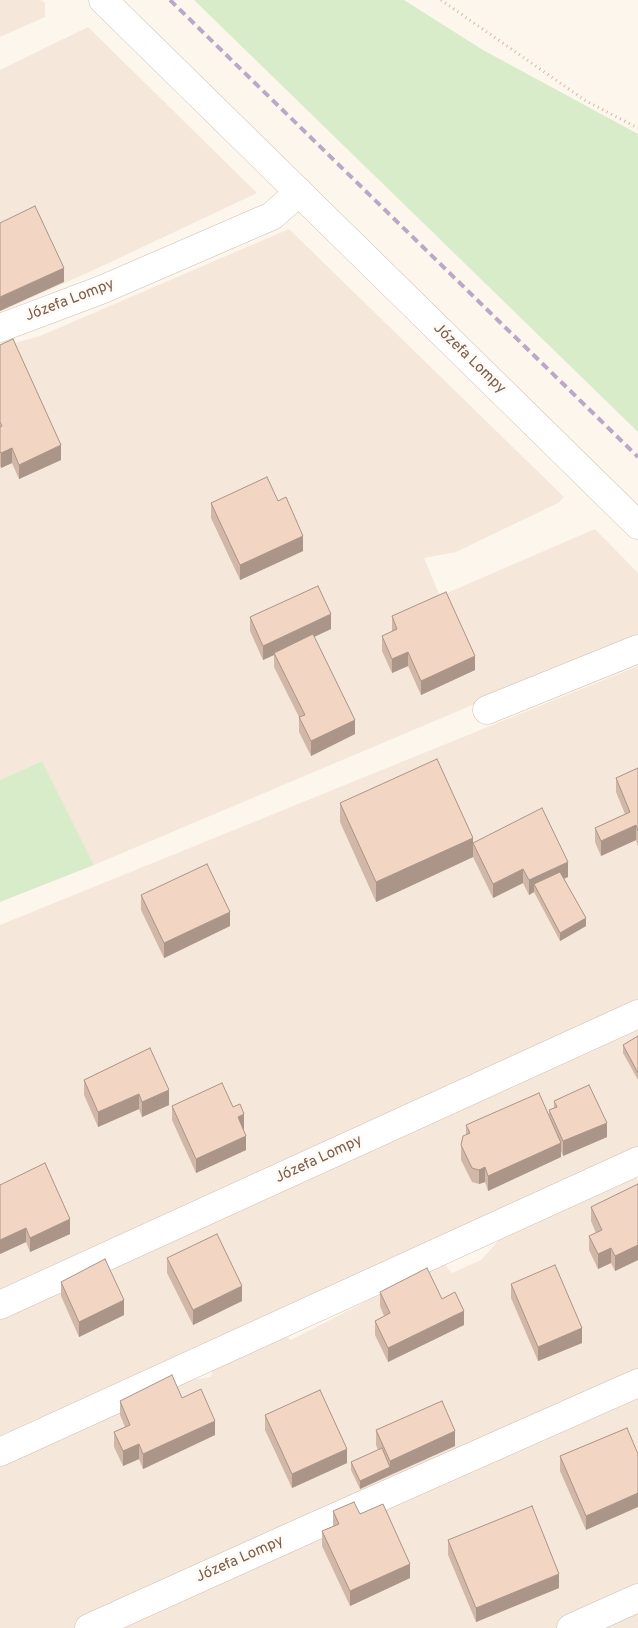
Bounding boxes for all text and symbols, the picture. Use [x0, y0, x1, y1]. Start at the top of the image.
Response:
street label: Józefa Lompy [23, 276, 117, 326]
street label: Józefa Lompy [429, 320, 509, 398]
street label: Józefa Lompy [273, 1132, 365, 1188]
street label: Józefa Lompy [193, 1533, 287, 1587]

